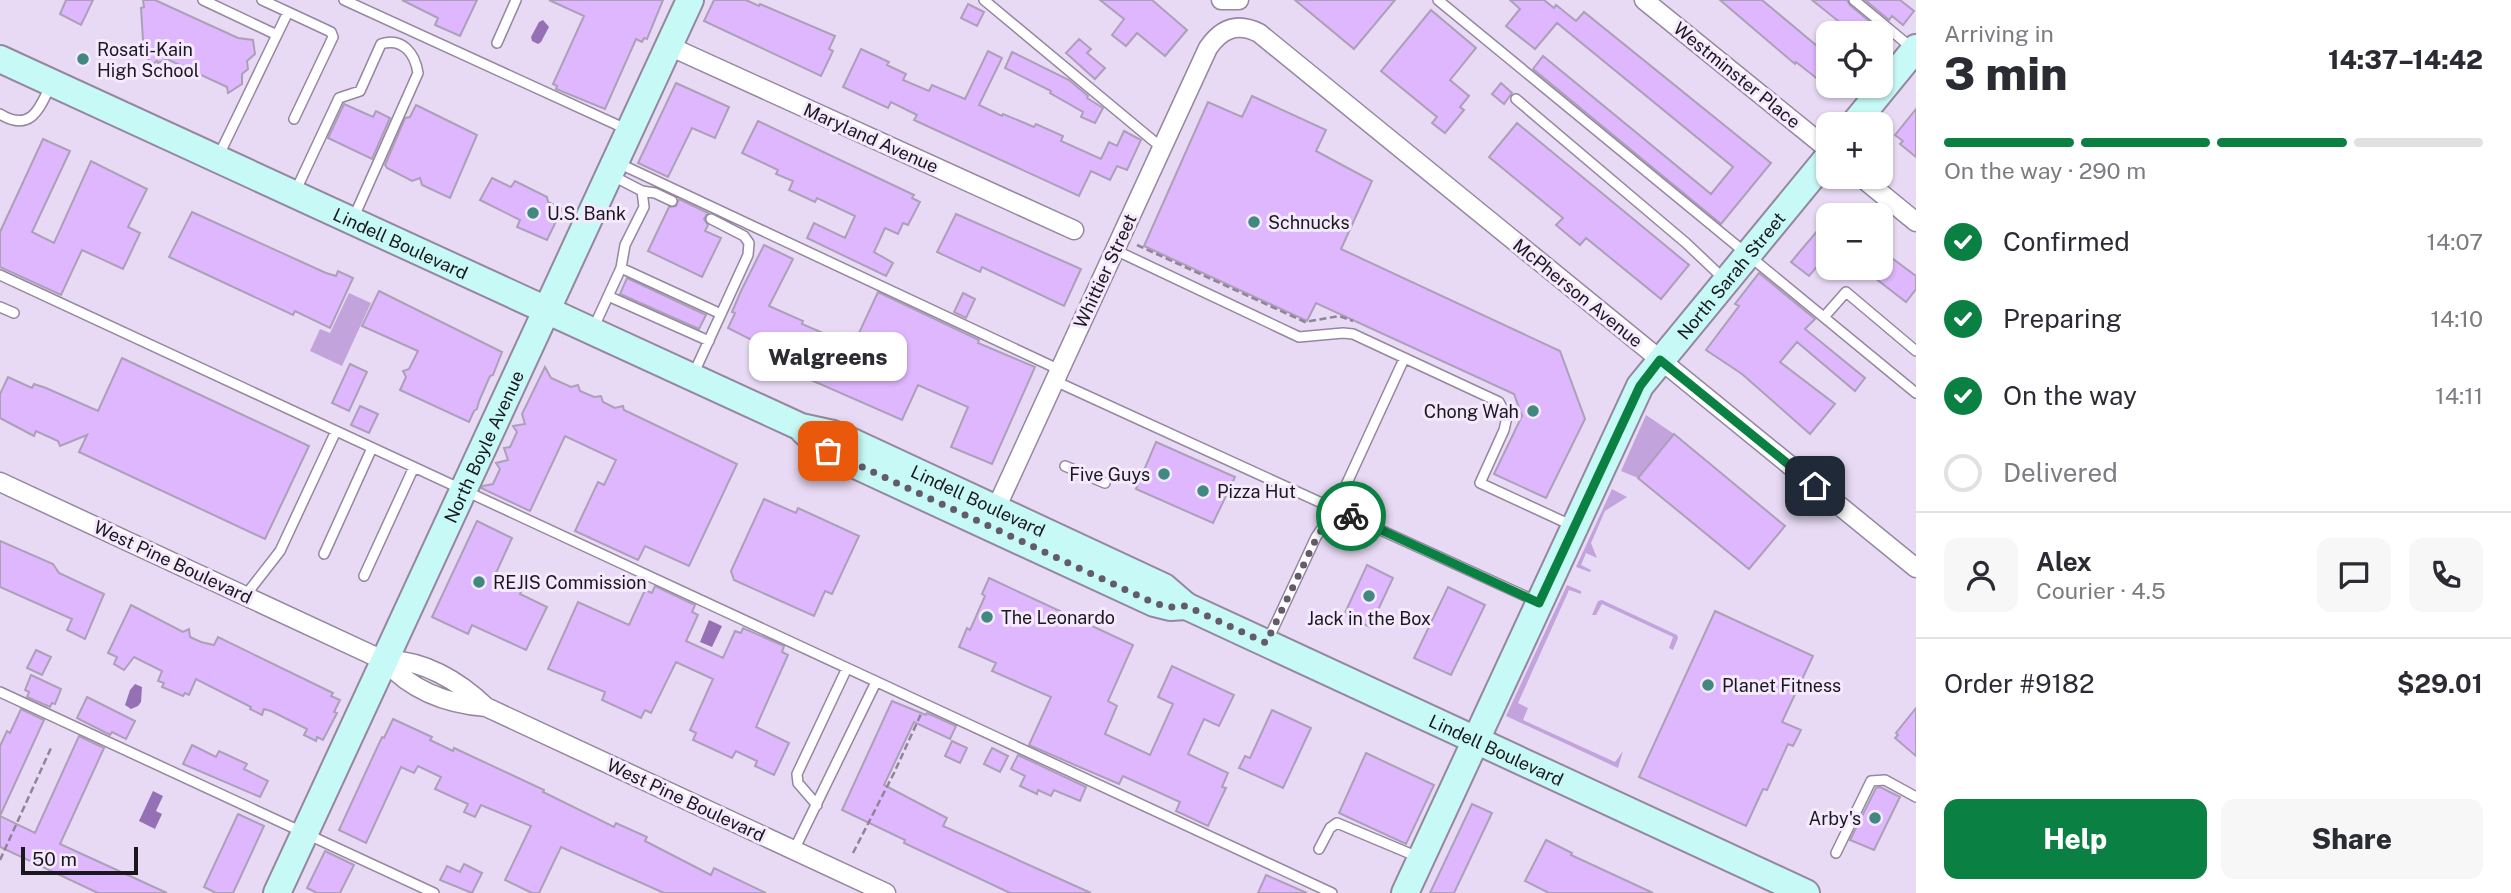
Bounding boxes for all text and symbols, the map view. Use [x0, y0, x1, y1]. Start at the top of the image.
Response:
street label: Westminster Place [1669, 17, 1805, 133]
text: Arriving in [1944, 20, 2054, 47]
map controls [1816, 21, 1893, 280]
button: locate [1816, 21, 1893, 98]
place label: Rosati-Kain High School [97, 39, 199, 81]
text: 14:37–14:42 [2328, 44, 2483, 75]
text: 3 min [1944, 46, 2068, 100]
marker: Rosati-Kain High School [75, 51, 91, 67]
street label: Maryland Avenue [800, 99, 942, 177]
button: + [1816, 112, 1893, 189]
text: On the way · 290 m [1944, 157, 2146, 184]
street label: Lindell Boulevard [330, 203, 471, 283]
place label: U.S. Bank [547, 203, 626, 224]
button: − [1816, 203, 1893, 280]
marker: U.S. Bank [525, 205, 541, 221]
street label: North Sarah Street [1673, 208, 1789, 343]
street label: Whittier Street [1069, 210, 1141, 332]
place label: Schnucks [1268, 212, 1350, 233]
marker: Schnucks [1246, 214, 1262, 230]
icon: check [1944, 223, 1982, 261]
text: Confirmed [2003, 226, 2130, 257]
text: 14:07 [2427, 228, 2483, 255]
street label: McPherson Avenue [1509, 234, 1647, 352]
icon: check [1944, 300, 1982, 338]
text: Preparing [2003, 303, 2122, 334]
text: 14:10 [2431, 305, 2483, 332]
callout: Walgreens [749, 332, 907, 381]
text: Walgreens [768, 343, 888, 370]
street label: North Boyle Avenue [439, 367, 528, 526]
icon: check [1944, 377, 1982, 415]
text: On the way [2003, 380, 2137, 411]
text: 14:11 [2435, 382, 2483, 409]
place label: Chong Wah [1424, 401, 1519, 422]
marker: Chong Wah [1525, 403, 1541, 419]
pin [798, 421, 858, 481]
icon: bag [809, 432, 847, 470]
pin [1785, 456, 1845, 516]
text: Delivered [2003, 457, 2118, 488]
street label: Lindell Boulevard [908, 460, 1049, 541]
place label: Five Guys [1069, 464, 1150, 485]
marker: Five Guys [1156, 466, 1172, 482]
icon: home [1796, 467, 1834, 505]
place label: Pizza Hut [1217, 481, 1296, 502]
courier [1316, 481, 1386, 551]
marker: Pizza Hut [1195, 483, 1211, 499]
icon: bike [1332, 497, 1370, 535]
street label: West Pine Boulevard [91, 516, 255, 608]
button: person [1944, 538, 2018, 612]
button: chat [2317, 538, 2391, 612]
button: phone [2409, 538, 2483, 612]
text: Alex [2036, 546, 2092, 577]
place label: REJIS Commission [493, 572, 647, 593]
marker: REJIS Commission [471, 574, 487, 590]
text: Courier · 4.5 [2036, 577, 2166, 604]
marker: Jack in the Box [1361, 588, 1377, 604]
place label: The Leonardo [1001, 607, 1115, 628]
place label: Jack in the Box [1307, 608, 1431, 629]
marker: The Leonardo [979, 609, 995, 625]
text: Order #9182 [1944, 668, 2094, 699]
text: $29.01 [2397, 668, 2483, 699]
place label: Planet Fitness [1722, 675, 1841, 696]
marker: Planet Fitness [1700, 677, 1716, 693]
street label: Lindell Boulevard [1426, 710, 1567, 790]
street label: West Pine Boulevard [604, 754, 768, 846]
button: Help [1944, 799, 2207, 879]
button: Share [2221, 799, 2483, 879]
place label: Arby's [1809, 808, 1861, 829]
marker: Arby's [1867, 810, 1883, 826]
scale bar [21, 844, 138, 876]
text: 50 m [32, 848, 77, 870]

